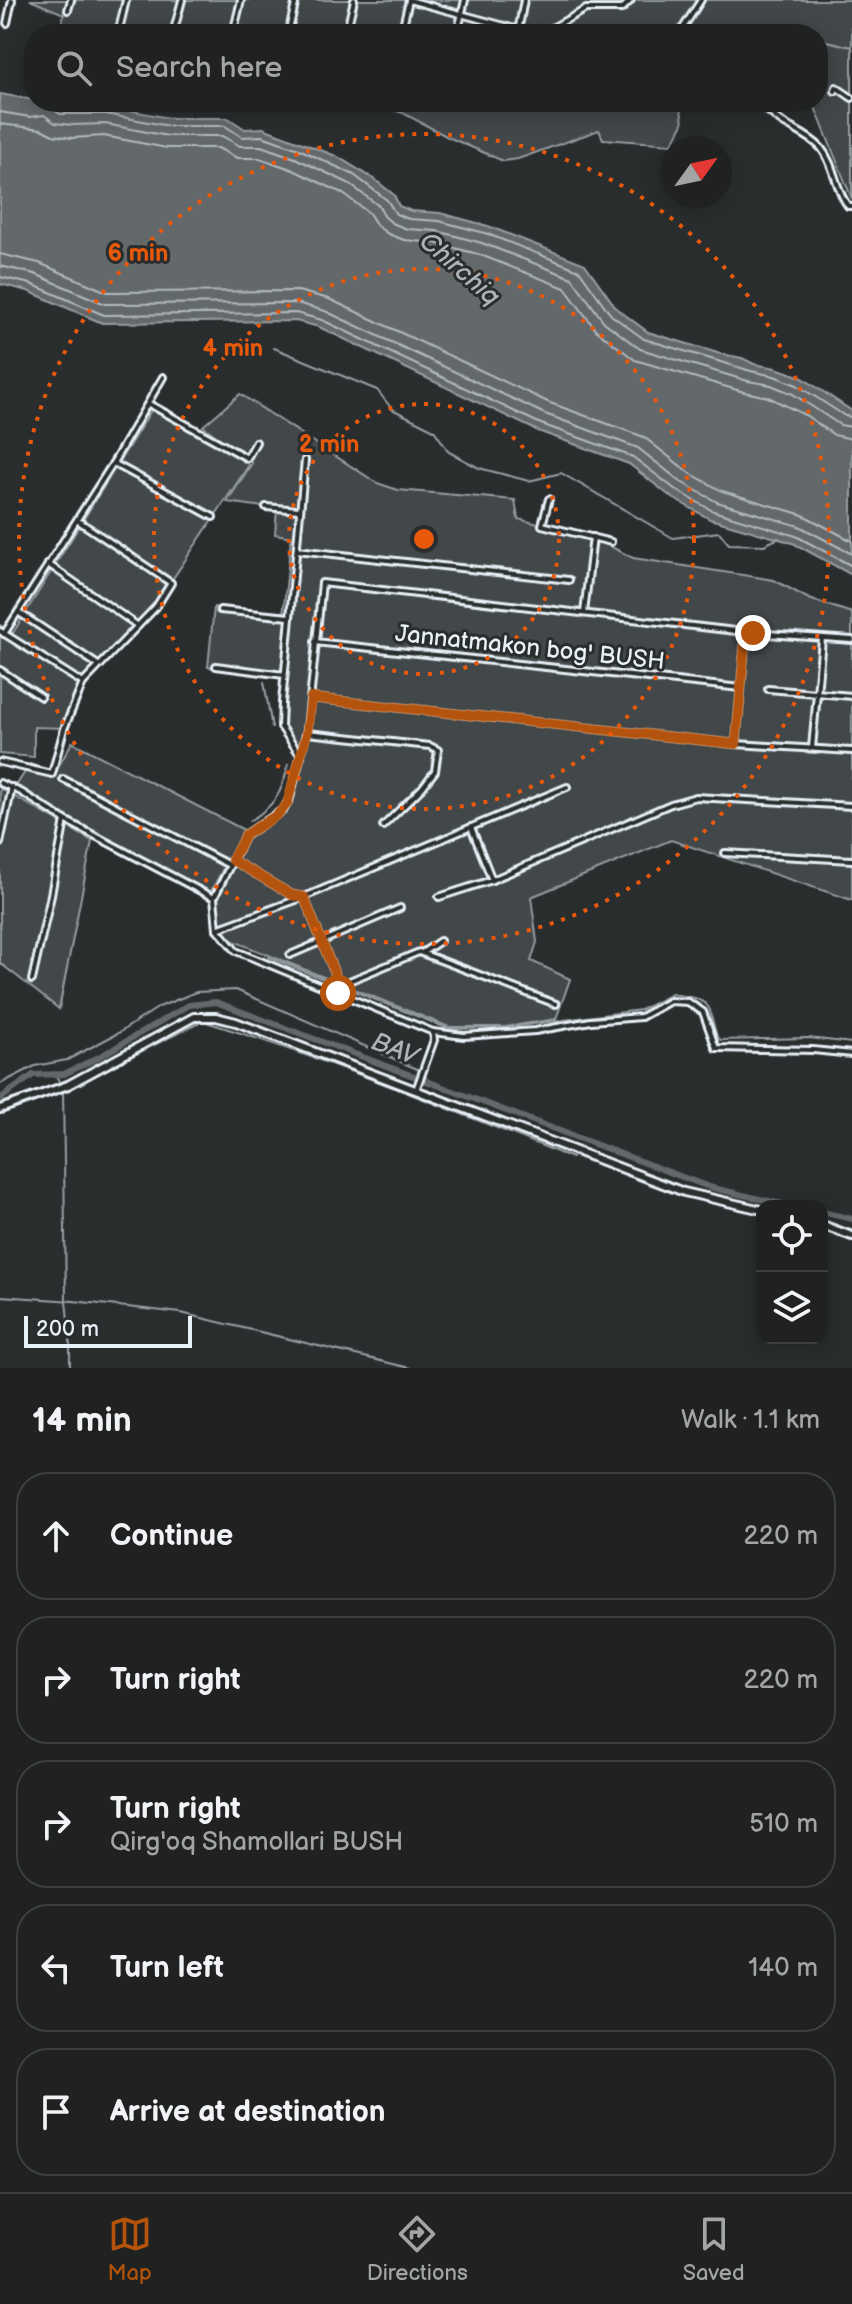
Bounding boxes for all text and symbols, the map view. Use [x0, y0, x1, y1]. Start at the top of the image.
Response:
search box [24, 24, 828, 112]
icon: search [52, 46, 96, 90]
text: Search here [116, 50, 282, 86]
north arrow [660, 136, 732, 208]
water label: Chirchiq [412, 226, 506, 312]
text: 6 min [108, 239, 168, 268]
text: 4 min [203, 334, 263, 363]
text: 2 min [299, 430, 359, 459]
centre of rings [410, 525, 438, 553]
route end [735, 615, 771, 651]
street label: Jannatmakon bog' BUSH [394, 619, 666, 676]
route start [320, 975, 356, 1011]
water label: BAV [367, 1026, 424, 1073]
map controls [756, 1200, 828, 1344]
button: locate [756, 1200, 828, 1272]
button: layers [756, 1272, 828, 1344]
scale bar [24, 1312, 192, 1348]
text: 200 m [36, 1316, 99, 1343]
text: 14 min [32, 1400, 132, 1441]
text: Walk · 1.1 km [681, 1405, 820, 1436]
icon: ahead [34, 1514, 78, 1558]
text: Continue [110, 1518, 233, 1554]
text: 220 m [744, 1521, 818, 1552]
icon: right [34, 1658, 78, 1702]
text: Turn right [110, 1662, 241, 1698]
text: 220 m [744, 1665, 818, 1696]
text: Turn right [110, 1791, 241, 1827]
icon: right [34, 1802, 78, 1846]
text: 510 m [749, 1809, 818, 1840]
text: Qirg'oq Shamollari BUSH [110, 1827, 403, 1858]
icon: left [34, 1946, 78, 1990]
text: Turn left [110, 1950, 224, 1986]
text: 140 m [748, 1953, 818, 1984]
icon: arrive [34, 2090, 78, 2134]
text: Arrive at destination [110, 2094, 386, 2130]
tab: Map [107, 2212, 152, 2287]
tab: Directions [367, 2212, 468, 2287]
tab: Saved [683, 2212, 745, 2287]

